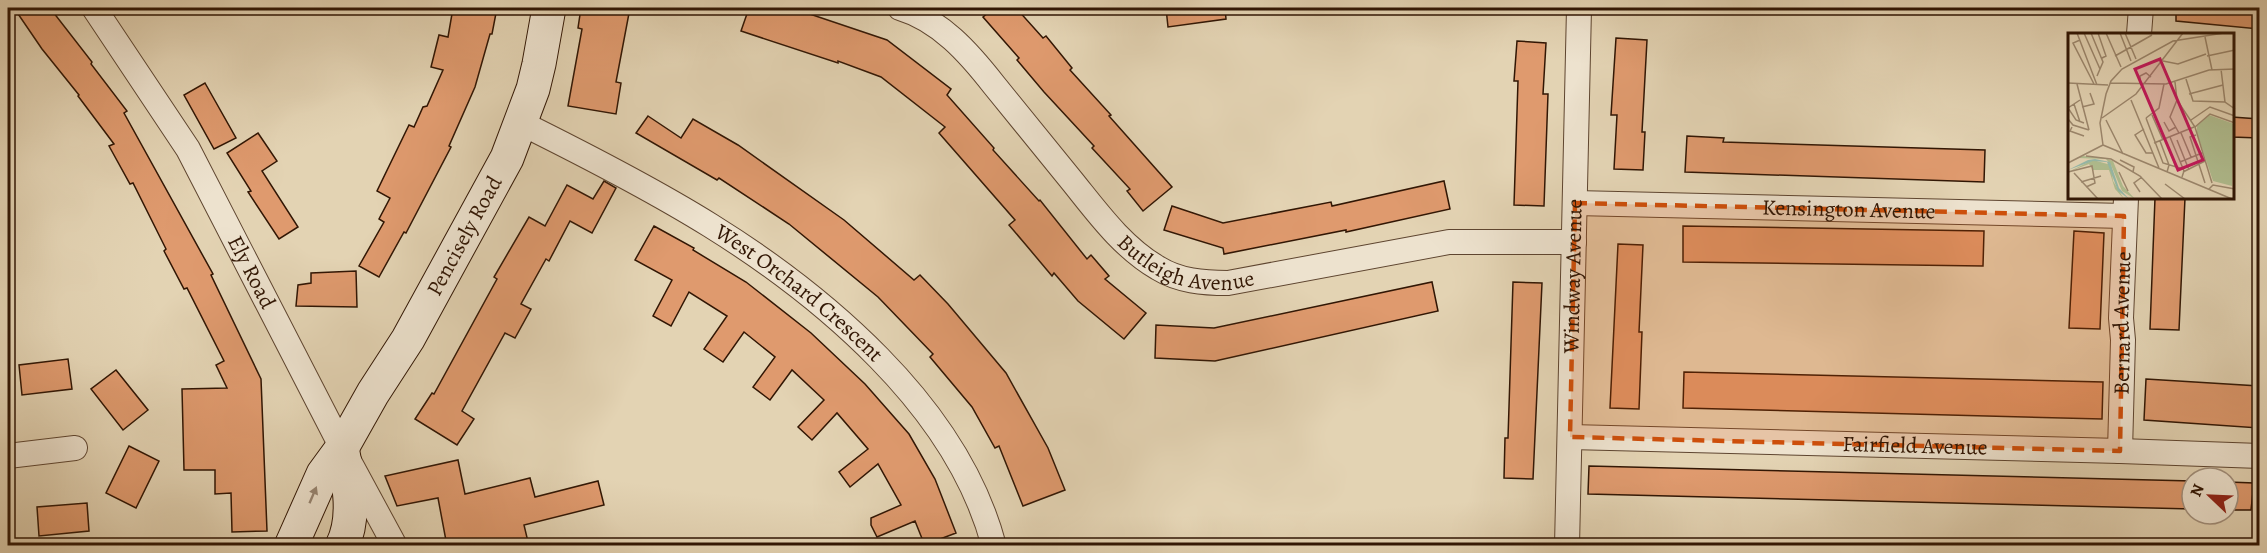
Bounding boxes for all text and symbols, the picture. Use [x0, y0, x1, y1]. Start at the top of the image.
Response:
inset map [2068, 33, 2234, 200]
street label: Pencisely Road [419, 170, 509, 301]
street label: Kensington Avenue [1762, 192, 1936, 227]
street label: Windway Avenue [1556, 199, 1590, 355]
street label: West Orchard Crescent [708, 217, 890, 369]
street label: Butleigh Avenue [1110, 228, 1257, 298]
street label: Ely Road [220, 230, 283, 314]
street label: Bernard Avenue [2106, 251, 2139, 395]
street label: Fairfield Avenue [1842, 429, 1988, 463]
north arrow [2180, 466, 2240, 526]
text: N [2185, 481, 2210, 500]
one-way arrow [309, 486, 319, 504]

